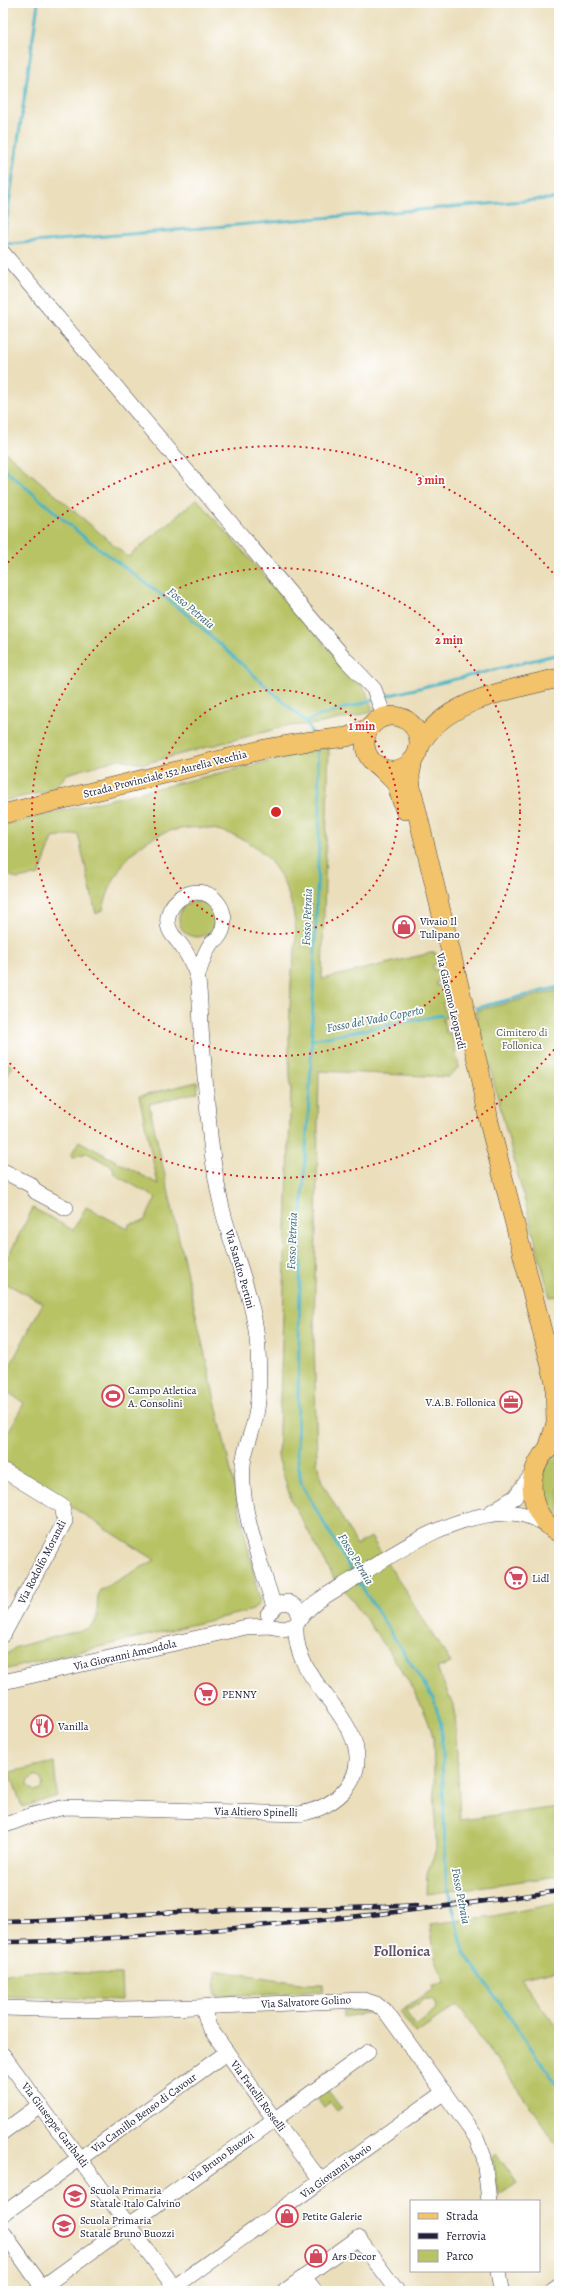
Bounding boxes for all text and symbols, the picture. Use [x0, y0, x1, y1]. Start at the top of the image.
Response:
text: 3 min [417, 472, 445, 488]
water label: Fosso Petraia [164, 584, 218, 633]
text: 2 min [435, 632, 463, 648]
text: 1 min [349, 718, 376, 734]
street label: Strada Provinciale 152 Aurelia Vecchia [82, 746, 249, 802]
centre of rings [269, 805, 283, 819]
water label: Fosso Petraia [298, 888, 316, 946]
shop icon: Vivaio Il Tulipano [391, 914, 417, 940]
place label: Vivaio Il Tulipano [419, 914, 460, 942]
street label: Via Giacomo Leopardi [432, 950, 469, 1051]
water label: Fosso del Vado Coperto [325, 1002, 425, 1036]
park label: Cimitero di Follonica [496, 1025, 548, 1053]
water label: Fosso Petraia [283, 1212, 301, 1270]
street label: Via Sandro Pertini [221, 1227, 258, 1310]
sports icon: Campo Atletica A. Consolini [100, 1383, 126, 1409]
place label: Campo Atletica A. Consolini [127, 1383, 198, 1411]
office icon: V.A.B. Follonica [498, 1389, 524, 1415]
place label: V.A.B. Follonica [425, 1395, 497, 1410]
street label: Via Rodolfo Morandi [14, 1517, 70, 1608]
water label: Fosso Petraia [334, 1530, 378, 1588]
supermarket icon: Lidl [503, 1565, 529, 1591]
place label: Lidl [532, 1571, 550, 1586]
street label: Via Giovanni Amendola [71, 1636, 179, 1674]
supermarket icon: PENNY [193, 1681, 219, 1707]
place label: PENNY [222, 1687, 257, 1702]
restaurant icon: Vanilla [29, 1713, 55, 1739]
place label: Vanilla [57, 1719, 89, 1734]
street label: Via Altiero Spinelli [213, 1804, 298, 1820]
water label: Fosso Petraia [448, 1866, 474, 1926]
district label: Follonica [374, 1941, 431, 1961]
street label: Via Salvatore Golino [260, 1992, 352, 2012]
street label: Via Fratelli Rosselli [226, 2057, 289, 2135]
street label: Via Camillo Benso di Cavour [87, 2070, 200, 2157]
street label: Via Giuseppe Garibaldi [17, 2079, 92, 2171]
street label: Via Bruno Buozzi [184, 2128, 257, 2187]
street label: Via Giovanni Bovio [297, 2140, 375, 2203]
school or university icon: Scuola Primaria Statale Italo Calvino [62, 2183, 88, 2209]
place label: Scuola Primaria Statale Italo Calvino [90, 2183, 181, 2211]
legend [410, 2200, 540, 2272]
shop icon: Petite Galerie [274, 2203, 300, 2229]
text: Strada [446, 2208, 479, 2224]
place label: Petite Galerie [302, 2209, 362, 2224]
school or university icon: Scuola Primaria Statale Bruno Buozzi [51, 2213, 77, 2239]
place label: Scuola Primaria Statale Bruno Buozzi [80, 2213, 175, 2241]
text: Ferrovia [446, 2228, 487, 2244]
shop icon: Ars Decor [303, 2243, 329, 2269]
text: Parco [446, 2248, 473, 2264]
place label: Ars Decor [331, 2249, 376, 2264]

